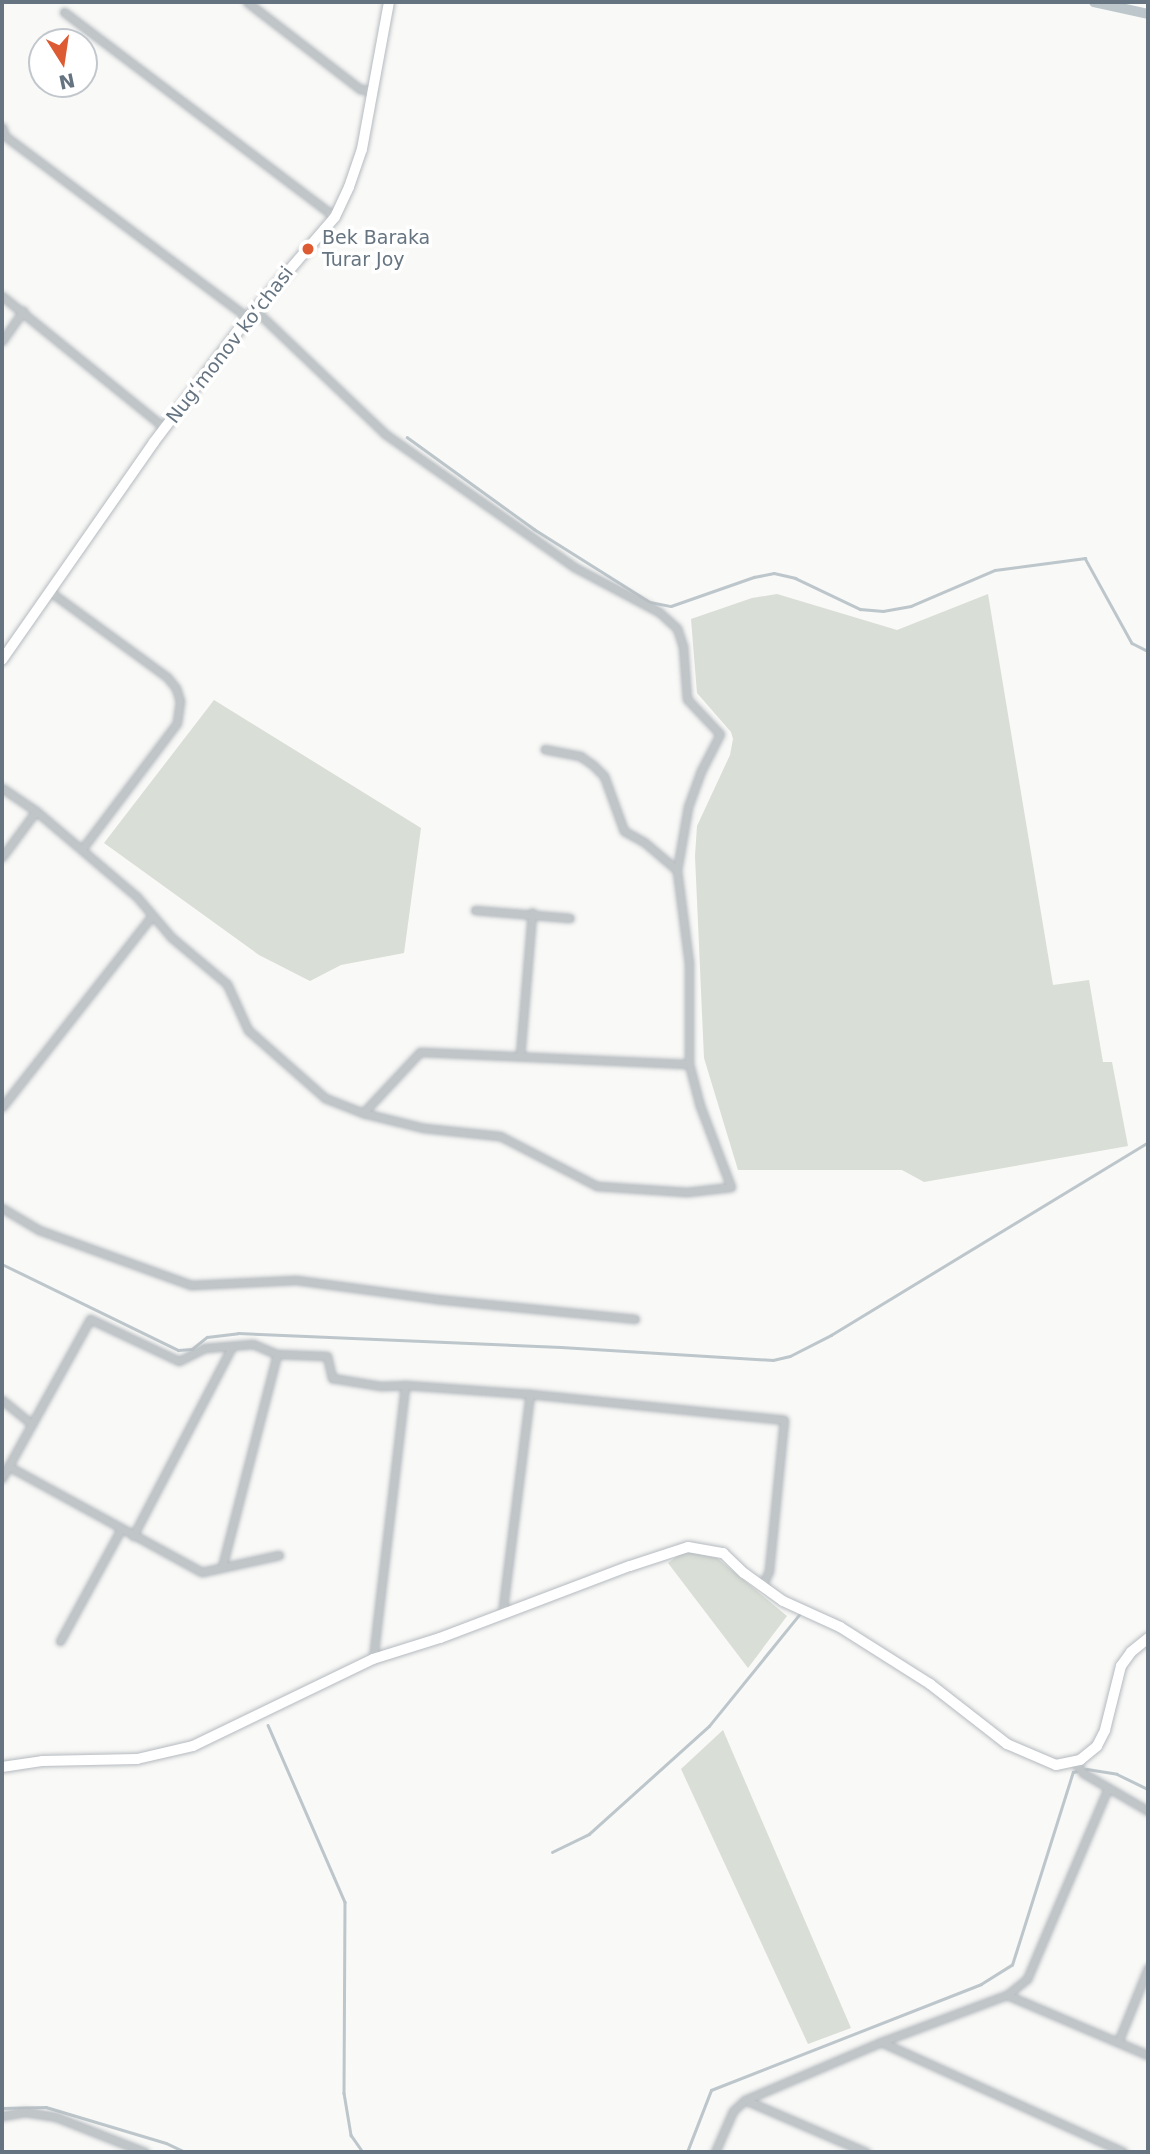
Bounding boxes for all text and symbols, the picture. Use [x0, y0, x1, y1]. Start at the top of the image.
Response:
north arrow [28, 28, 98, 98]
text: N [57, 69, 77, 94]
place label: Bek Baraka Turar Joy [322, 227, 430, 271]
marker: Bek Baraka Turar Joy [300, 241, 316, 257]
street label: Nugʻmonov koʻchasi [162, 262, 298, 428]

